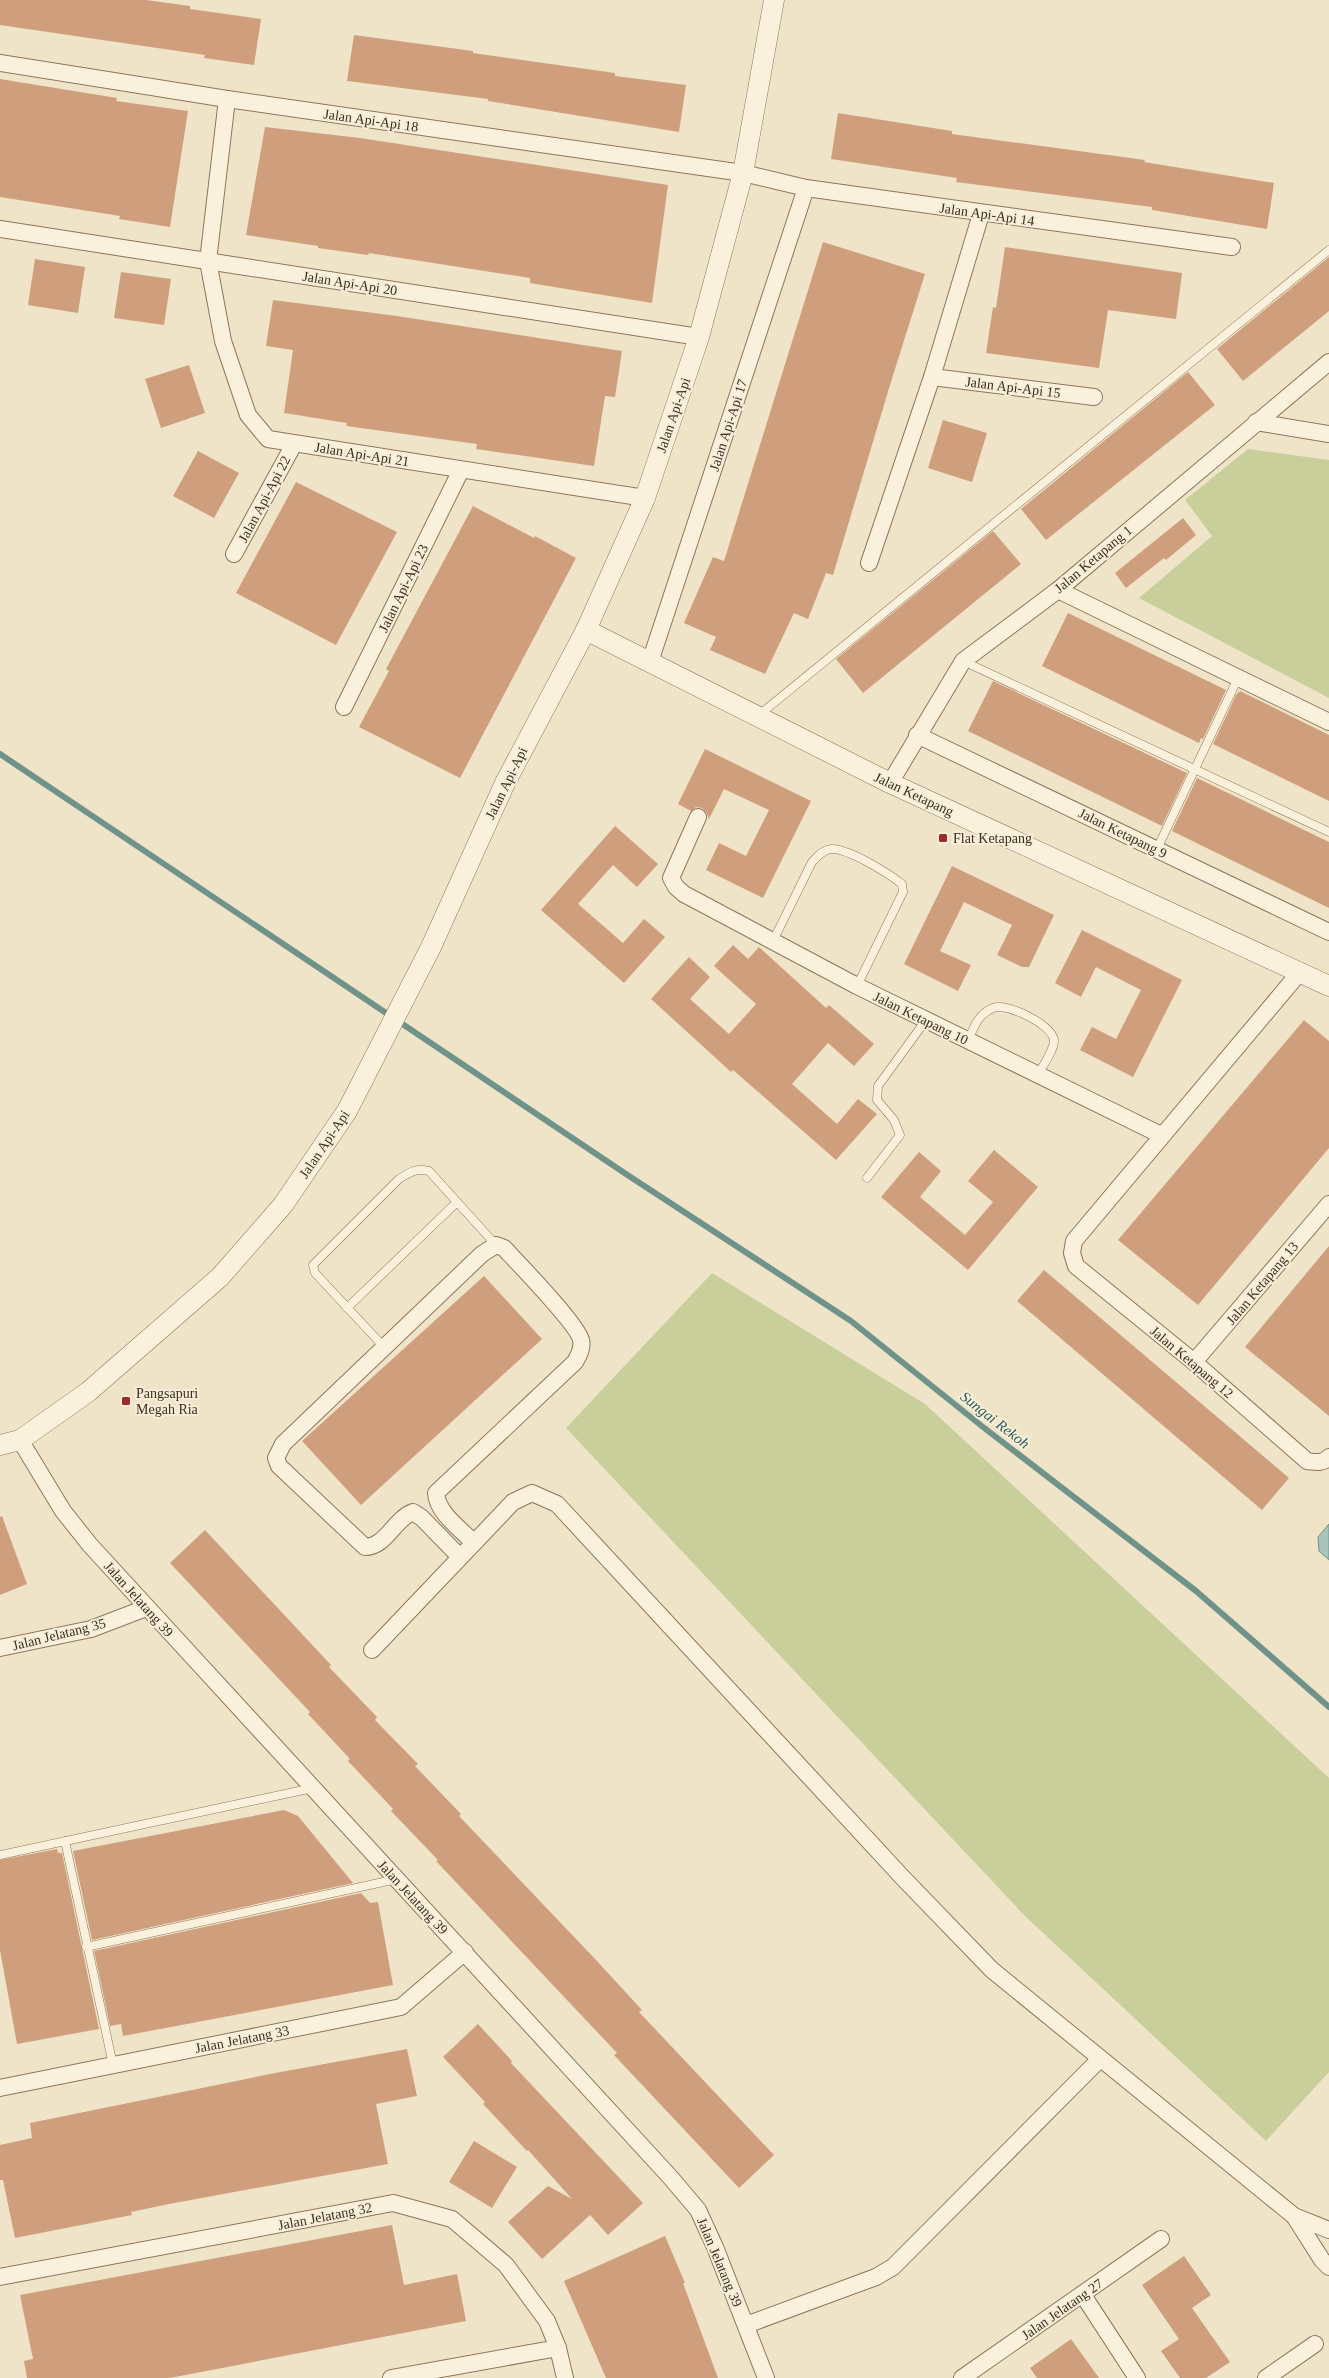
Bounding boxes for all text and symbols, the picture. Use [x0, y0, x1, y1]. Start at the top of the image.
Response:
street label: Jalan Api-Api 18 [323, 106, 419, 135]
street label: Jalan Api-Api 14 [939, 200, 1035, 229]
street label: Jalan Api-Api 20 [302, 269, 398, 298]
street label: Jalan Api-Api 15 [965, 374, 1061, 401]
street label: Jalan Api-Api [654, 376, 693, 455]
street label: Jalan Api-Api 17 [707, 377, 750, 473]
street label: Jalan Api-Api 21 [314, 440, 410, 469]
street label: Jalan Api-Api 22 [235, 453, 294, 545]
street label: Jalan Ketapang 1 [1052, 523, 1135, 596]
street label: Jalan Api-Api 23 [376, 542, 431, 634]
street label: Jalan Api-Api [483, 745, 530, 822]
street label: Jalan Ketapang [872, 769, 956, 819]
street label: Jalan Ketapang 9 [1076, 806, 1169, 861]
place label: Flat Ketapang [953, 831, 1032, 846]
marker: Flat Ketapang [937, 832, 949, 844]
street label: Jalan Ketapang 10 [871, 989, 971, 1048]
street label: Jalan Api-Api [296, 1108, 353, 1181]
street label: Jalan Ketapang 13 [1223, 1239, 1301, 1328]
street label: Jalan Ketapang 12 [1147, 1323, 1236, 1401]
place label: Pangsapuri Megah Ria [136, 1386, 199, 1417]
water label: Sungai Rekoh [957, 1388, 1033, 1452]
marker: Pangsapuri Megah Ria [120, 1395, 132, 1407]
street label: Jalan Jelatang 39 [101, 1559, 176, 1640]
street label: Jalan Jelatang 35 [11, 1616, 107, 1653]
street label: Jalan Jelatang 39 [375, 1857, 451, 1937]
street label: Jalan Jelatang 33 [194, 2023, 290, 2056]
street label: Jalan Jelatang 32 [277, 2200, 373, 2233]
street label: Jalan Jelatang 39 [694, 2215, 745, 2309]
street label: Jalan Jelatang 27 [1019, 2276, 1106, 2343]

